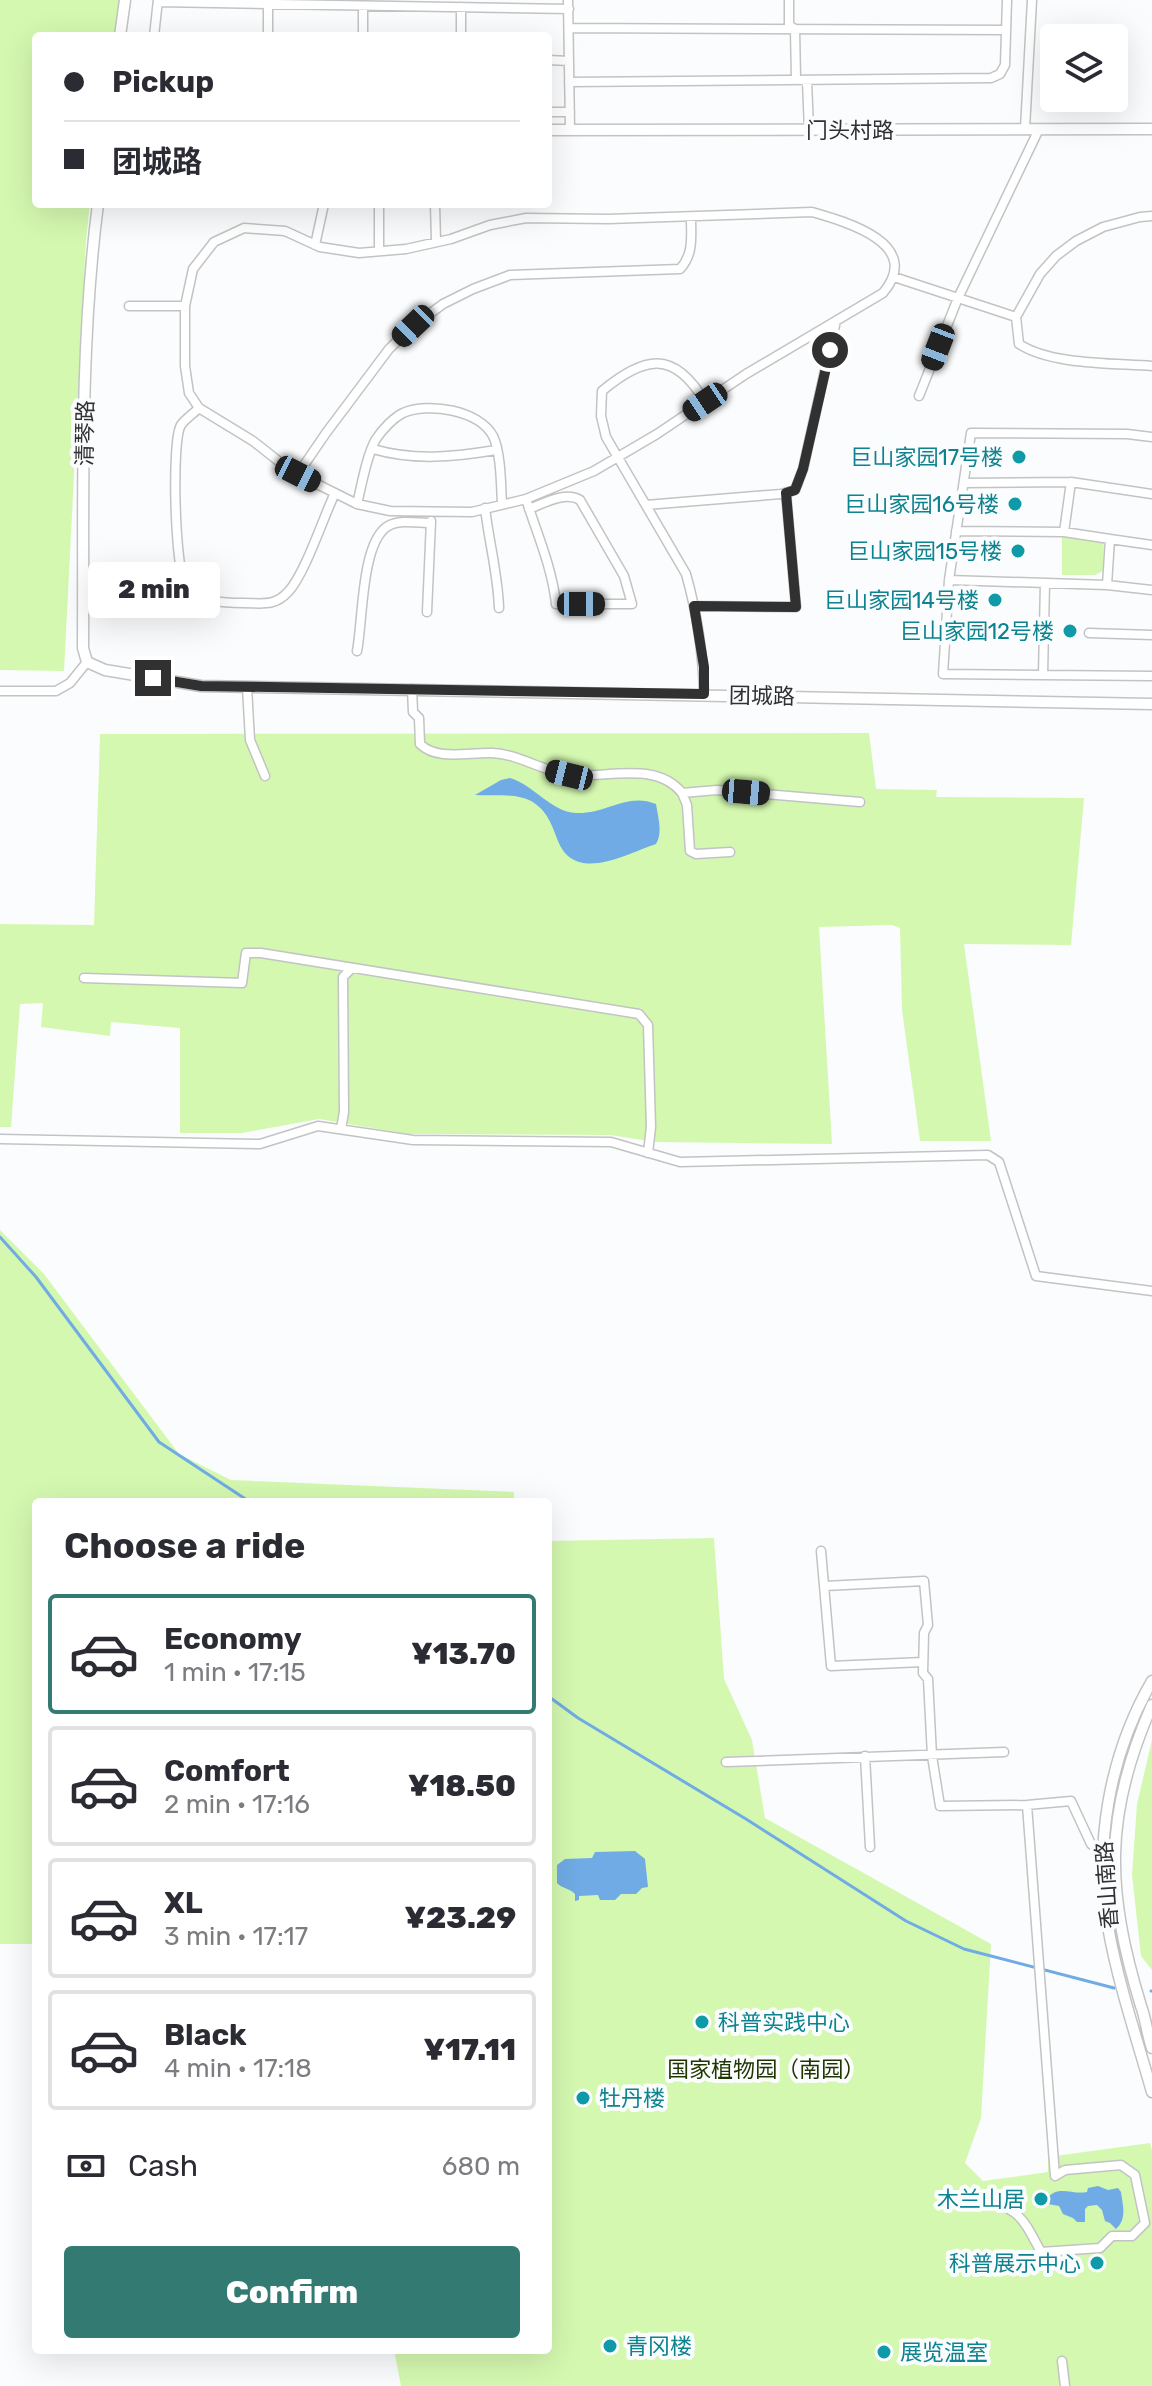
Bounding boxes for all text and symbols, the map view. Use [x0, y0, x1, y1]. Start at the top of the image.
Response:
map controls [1040, 24, 1128, 112]
button: layers [1040, 24, 1128, 112]
text: Pickup [112, 64, 214, 100]
street label: 门头村路 [806, 117, 894, 144]
text: 团城路 [112, 144, 202, 180]
car [387, 301, 439, 351]
car [918, 320, 958, 374]
route start [812, 332, 848, 368]
car [678, 379, 732, 425]
street label: 清琴路 [71, 400, 99, 466]
place label: 巨山家园17号楼 [850, 444, 1003, 471]
marker: 巨山家园17号楼 [1010, 448, 1028, 466]
car [271, 452, 325, 496]
place label: 巨山家园16号楼 [844, 491, 999, 518]
marker: 巨山家园16号楼 [1006, 495, 1024, 513]
place label: 巨山家园15号楼 [848, 538, 1002, 565]
marker: 巨山家园15号楼 [1009, 542, 1027, 560]
callout: 2 min [87, 562, 219, 618]
text: 2 min [118, 574, 190, 605]
place label: 巨山家园14号楼 [824, 587, 979, 614]
marker: 巨山家园14号楼 [986, 591, 1004, 609]
car [557, 592, 605, 616]
place label: 巨山家园12号楼 [900, 618, 1054, 645]
marker: 巨山家园12号楼 [1061, 622, 1079, 640]
route end [135, 660, 171, 696]
street label: 团城路 [729, 682, 795, 710]
car [543, 758, 595, 792]
car [721, 778, 771, 806]
text: Choose a ride [64, 1524, 305, 1567]
icon: car [68, 1618, 140, 1690]
text: Economy [164, 1621, 302, 1657]
text: ¥13.70 [411, 1636, 516, 1672]
text: 1 min · 17:15 [164, 1657, 306, 1688]
icon: car [68, 1750, 140, 1822]
text: Comfort [164, 1753, 290, 1789]
text: ¥18.50 [408, 1768, 516, 1804]
text: 2 min · 17:16 [164, 1789, 310, 1820]
street label: 香山南路 [1090, 1840, 1124, 1930]
icon: car [68, 1882, 140, 1954]
text: XL [164, 1885, 203, 1921]
text: ¥23.29 [404, 1900, 516, 1936]
text: 3 min · 17:17 [164, 1921, 308, 1952]
place label: 科普实践中心 [718, 2009, 850, 2036]
marker: 科普实践中心 [693, 2013, 711, 2031]
icon: car [68, 2014, 140, 2086]
text: Black [164, 2017, 247, 2053]
text: ¥17.11 [424, 2032, 516, 2068]
text: 4 min · 17:18 [164, 2053, 312, 2084]
park label: 国家植物园（南园） [667, 2056, 865, 2083]
place label: 牡丹楼 [599, 2085, 665, 2112]
marker: 牡丹楼 [574, 2089, 592, 2107]
icon: cash [64, 2144, 108, 2188]
text: Cash [128, 2148, 198, 2184]
text: 680 m [442, 2151, 520, 2182]
place label: 木兰山居 [937, 2186, 1025, 2213]
marker: 木兰山居 [1032, 2190, 1050, 2208]
button: Confirm [64, 2246, 520, 2338]
place label: 科普展示中心 [949, 2250, 1081, 2277]
marker: 科普展示中心 [1088, 2254, 1106, 2272]
place label: 青冈楼 [626, 2333, 692, 2360]
marker: 青冈楼 [601, 2337, 619, 2355]
place label: 展览温室 [900, 2339, 988, 2366]
marker: 展览温室 [875, 2343, 893, 2361]

